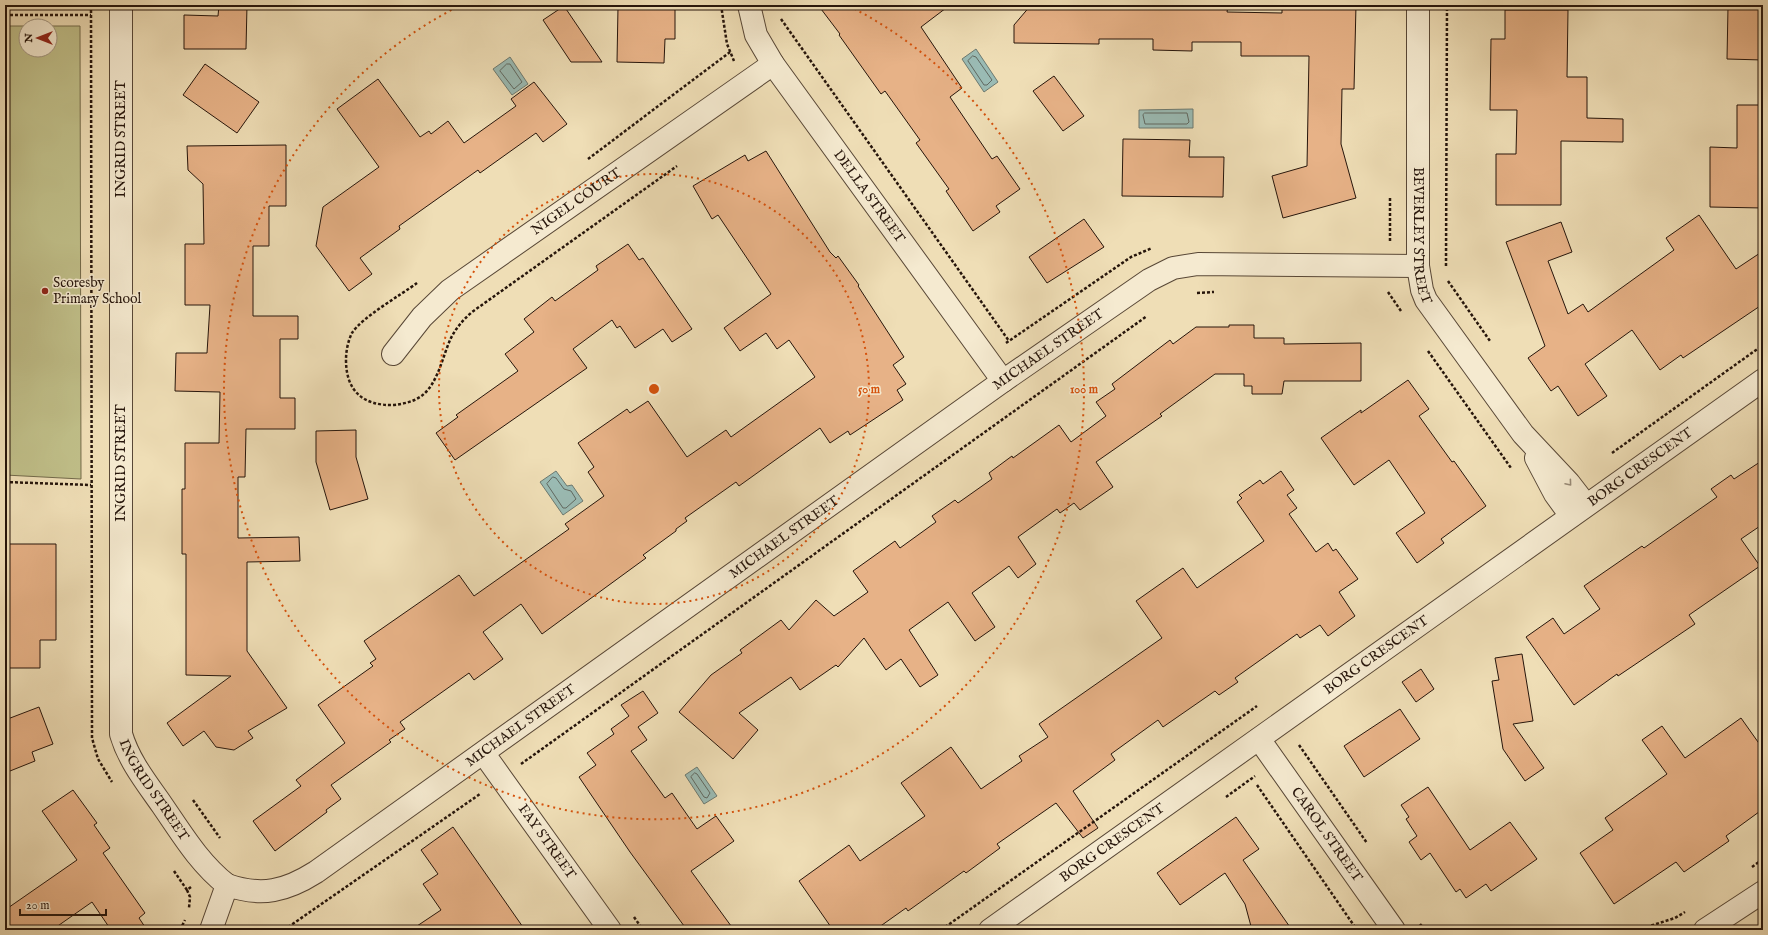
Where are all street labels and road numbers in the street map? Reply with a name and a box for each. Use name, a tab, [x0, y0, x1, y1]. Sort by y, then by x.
street label: INGRID STREET	[112, 79, 130, 198]
street label: DELLA STREET	[829, 146, 909, 247]
street label: NIGEL COURT	[528, 164, 625, 239]
street label: BEVERLEY STREET	[1409, 167, 1436, 308]
street label: MICHAEL STREET	[989, 305, 1108, 394]
street label: INGRID STREET	[112, 403, 130, 522]
street label: BORG CRESCENT	[1584, 423, 1697, 511]
street label: MICHAEL STREET	[726, 492, 843, 583]
street label: BORG CRESCENT	[1320, 611, 1433, 699]
street label: MICHAEL STREET	[462, 680, 580, 771]
street label: INGRID STREET	[114, 737, 193, 845]
street label: CAROL STREET	[1287, 784, 1367, 886]
street label: BORG CRESCENT	[1056, 799, 1169, 887]
street label: FAY STREET	[514, 801, 580, 883]

